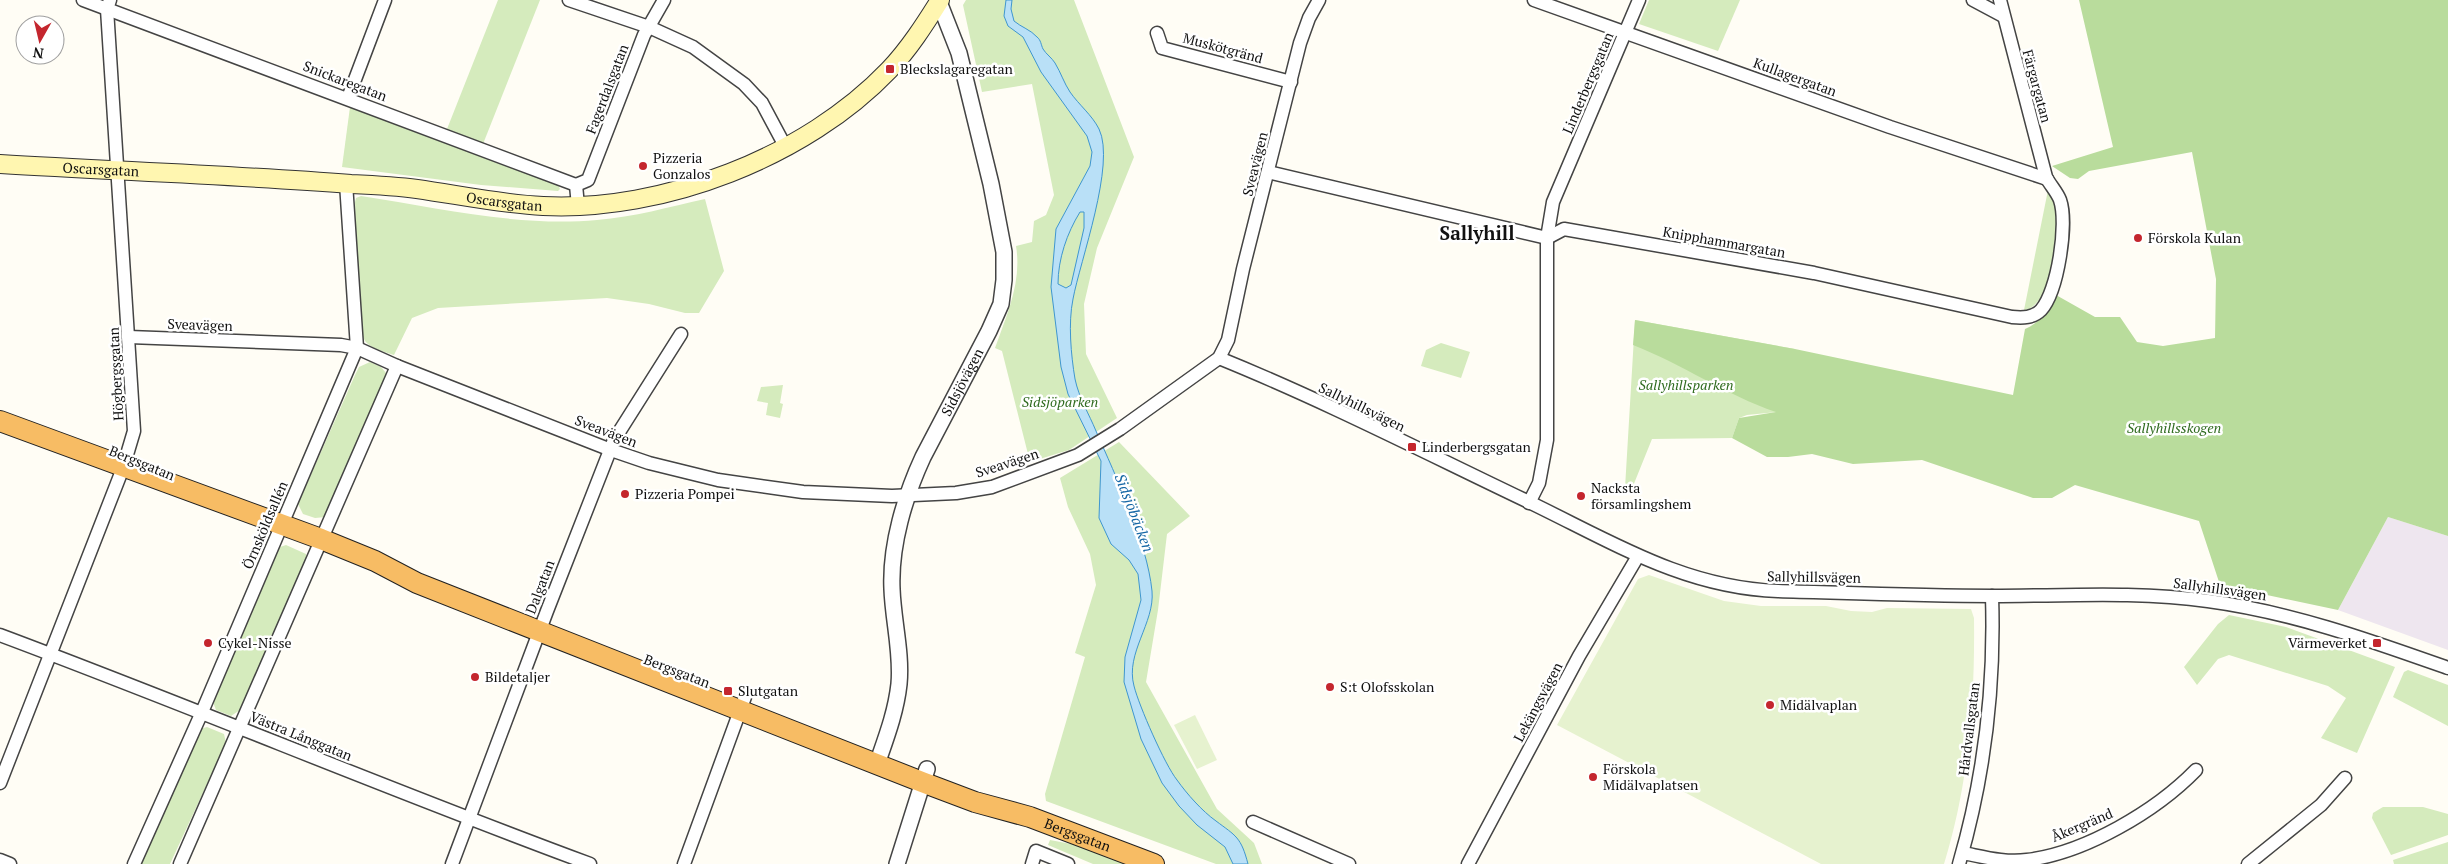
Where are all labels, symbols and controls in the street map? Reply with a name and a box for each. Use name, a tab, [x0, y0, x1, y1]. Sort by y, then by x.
north arrow	[15, 15, 65, 65]
street label: Muskötgränd	[1181, 28, 1265, 67]
street label: Linderbergsgatan	[1558, 28, 1618, 137]
street label: Fagerdalsgatan	[581, 41, 633, 136]
text: N	[31, 43, 45, 64]
street label: Färgargatan	[2019, 47, 2057, 125]
street label: Kullagergatan	[1751, 53, 1840, 101]
street label: Snickaregatan	[301, 56, 390, 105]
place label: Bleckslagaregatan	[900, 59, 1014, 78]
marker: Bleckslagaregatan	[884, 63, 896, 75]
street label: Sveavägen	[1237, 129, 1272, 198]
place label: Pizzeria Gonzalos	[653, 148, 711, 183]
street label: Oscarsgatan	[62, 158, 140, 180]
marker: Pizzeria Gonzalos	[637, 160, 649, 172]
street label: Oscarsgatan	[465, 187, 544, 215]
district label: Sallyhill	[1440, 220, 1514, 245]
street label: Knipphammargatan	[1661, 221, 1788, 262]
place label: Förskola Kulan	[2148, 228, 2242, 247]
marker: Förskola Kulan	[2132, 232, 2144, 244]
street label: Sveavägen	[167, 314, 234, 335]
street label: Högbergsgatan	[104, 326, 127, 421]
street label: Sidsjövägen	[936, 344, 988, 419]
park label: Sallyhillsparken	[1638, 375, 1734, 394]
street label: Sallyhillsvägen	[1316, 377, 1409, 436]
park label: Sidsjöparken	[1022, 392, 1098, 411]
street label: Sveavägen	[572, 410, 641, 451]
park label: Sallyhillsskogen	[2127, 418, 2221, 437]
place label: Linderbergsgatan	[1422, 437, 1532, 456]
street label: Bergsgatan	[106, 441, 179, 485]
marker: Linderbergsgatan	[1406, 441, 1418, 453]
street label: Sveavägen	[973, 443, 1042, 482]
water label: Sidsjöbäcken	[1111, 471, 1159, 555]
street label: Örnsköldsallén	[237, 477, 292, 572]
place label: Nacksta församlingshem	[1591, 478, 1691, 513]
place label: Pizzeria Pompei	[635, 484, 735, 503]
marker: Pizzeria Pompei	[619, 488, 631, 500]
marker: Nacksta församlingshem	[1575, 490, 1587, 502]
street label: Dalgatan	[521, 557, 559, 616]
street label: Sallyhillsvägen	[1767, 566, 1862, 587]
street label: Sallyhillsvägen	[2172, 573, 2269, 605]
place label: Cykel-Nisse	[218, 633, 292, 652]
place label: Värmeverket	[2288, 633, 2368, 652]
marker: Cykel-Nisse	[202, 637, 214, 649]
marker: Värmeverket	[2371, 637, 2383, 649]
street label: Bergsgatan	[641, 649, 714, 692]
street label: Lekängsvägen	[1509, 658, 1567, 745]
place label: Bildetaljer	[485, 667, 550, 686]
marker: Bildetaljer	[469, 671, 481, 683]
place label: S:t Olofsskolan	[1340, 677, 1435, 696]
street label: Hårdvallsgatan	[1953, 680, 1984, 777]
place label: Slutgatan	[738, 681, 799, 700]
marker: S:t Olofsskolan	[1324, 681, 1336, 693]
marker: Slutgatan	[722, 685, 734, 697]
place label: Midälvaplan	[1780, 695, 1858, 714]
marker: Midälvaplan	[1764, 699, 1776, 711]
street label: Västra Långgatan	[247, 706, 356, 765]
place label: Förskola Midälvaplatsen	[1603, 759, 1699, 794]
marker: Förskola Midälvaplatsen	[1587, 771, 1599, 783]
street label: Åkergränd	[2048, 803, 2116, 846]
street label: Bergsgatan	[1042, 813, 1114, 856]

